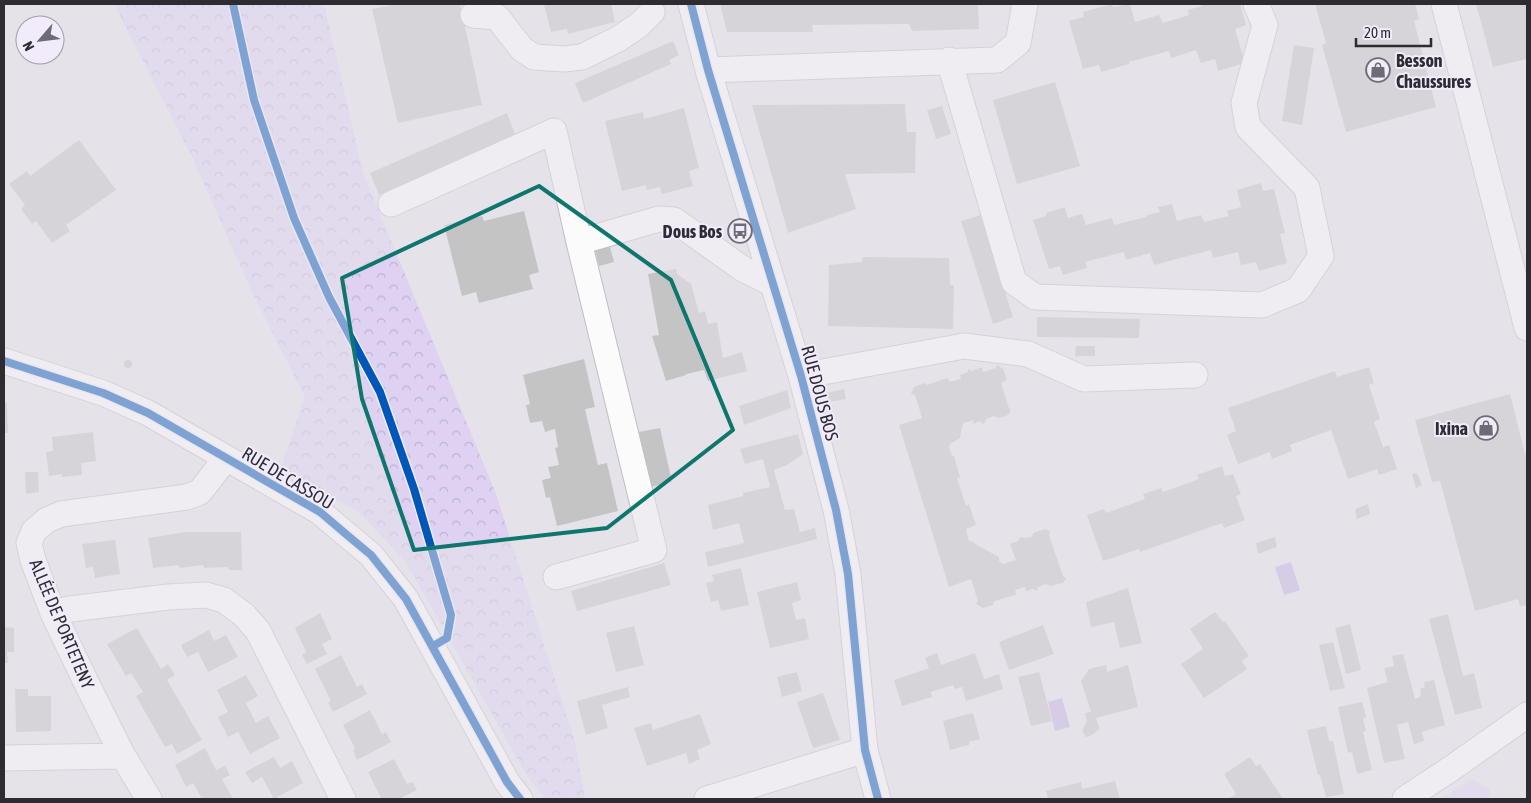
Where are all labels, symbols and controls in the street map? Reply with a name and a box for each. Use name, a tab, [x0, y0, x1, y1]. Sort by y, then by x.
north arrow	[15, 15, 65, 65]
scale bar	[1356, 15, 1431, 47]
text: 20 m	[1364, 24, 1391, 41]
text: N	[20, 39, 38, 54]
place label: Besson Chaussures	[1396, 50, 1472, 92]
shop icon: Besson Chaussures	[1365, 57, 1391, 83]
bus stop icon: Dous Bos	[727, 218, 753, 244]
place label: Dous Bos	[663, 221, 723, 242]
street label: RUE DOUS BOS	[797, 343, 843, 443]
shop icon: Ixina	[1473, 415, 1499, 441]
place label: Ixina	[1435, 418, 1468, 439]
street label: RUE DE CASSOU	[238, 442, 338, 514]
street label: ALLÉE DE PORTETENY	[25, 556, 99, 692]

